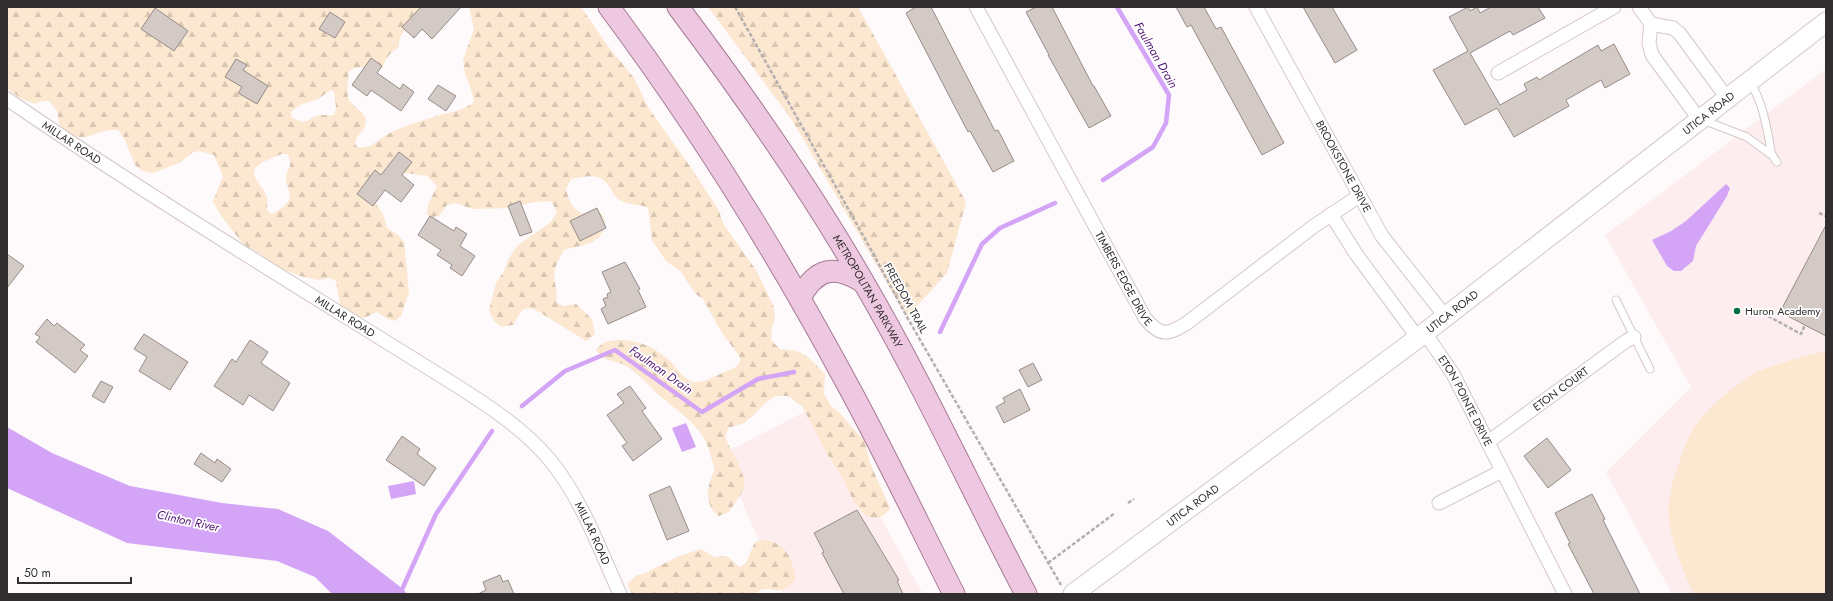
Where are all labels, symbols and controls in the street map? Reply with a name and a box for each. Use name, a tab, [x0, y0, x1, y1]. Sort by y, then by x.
water label: Faulman Drain	[1130, 18, 1182, 92]
street label: UTICA ROAD	[1679, 87, 1738, 138]
street label: MILLAR ROAD	[39, 117, 105, 168]
street label: BROOKSTONE DRIVE	[1312, 118, 1376, 215]
street label: TIMBERS EDGE DRIVE	[1091, 228, 1156, 329]
street label: METROPOLITAN PARKWAY	[829, 231, 907, 351]
street label: FREEDOM TRAIL	[880, 260, 932, 336]
street label: UTICA ROAD	[1423, 286, 1482, 337]
street label: MILLAR ROAD	[312, 292, 379, 341]
place label: Huron Academy	[1745, 303, 1821, 319]
marker: Huron Academy	[1732, 306, 1742, 316]
water label: Faulman Drain	[626, 341, 696, 399]
street label: ETON POINTE DRIVE	[1434, 352, 1496, 449]
street label: ETON COURT	[1529, 363, 1592, 415]
street label: UTICA ROAD	[1163, 480, 1223, 530]
street label: MILLAR ROAD	[571, 499, 614, 568]
water label: Clinton River	[155, 506, 222, 537]
scale bar	[18, 559, 131, 585]
text: 50 m	[24, 564, 51, 582]

